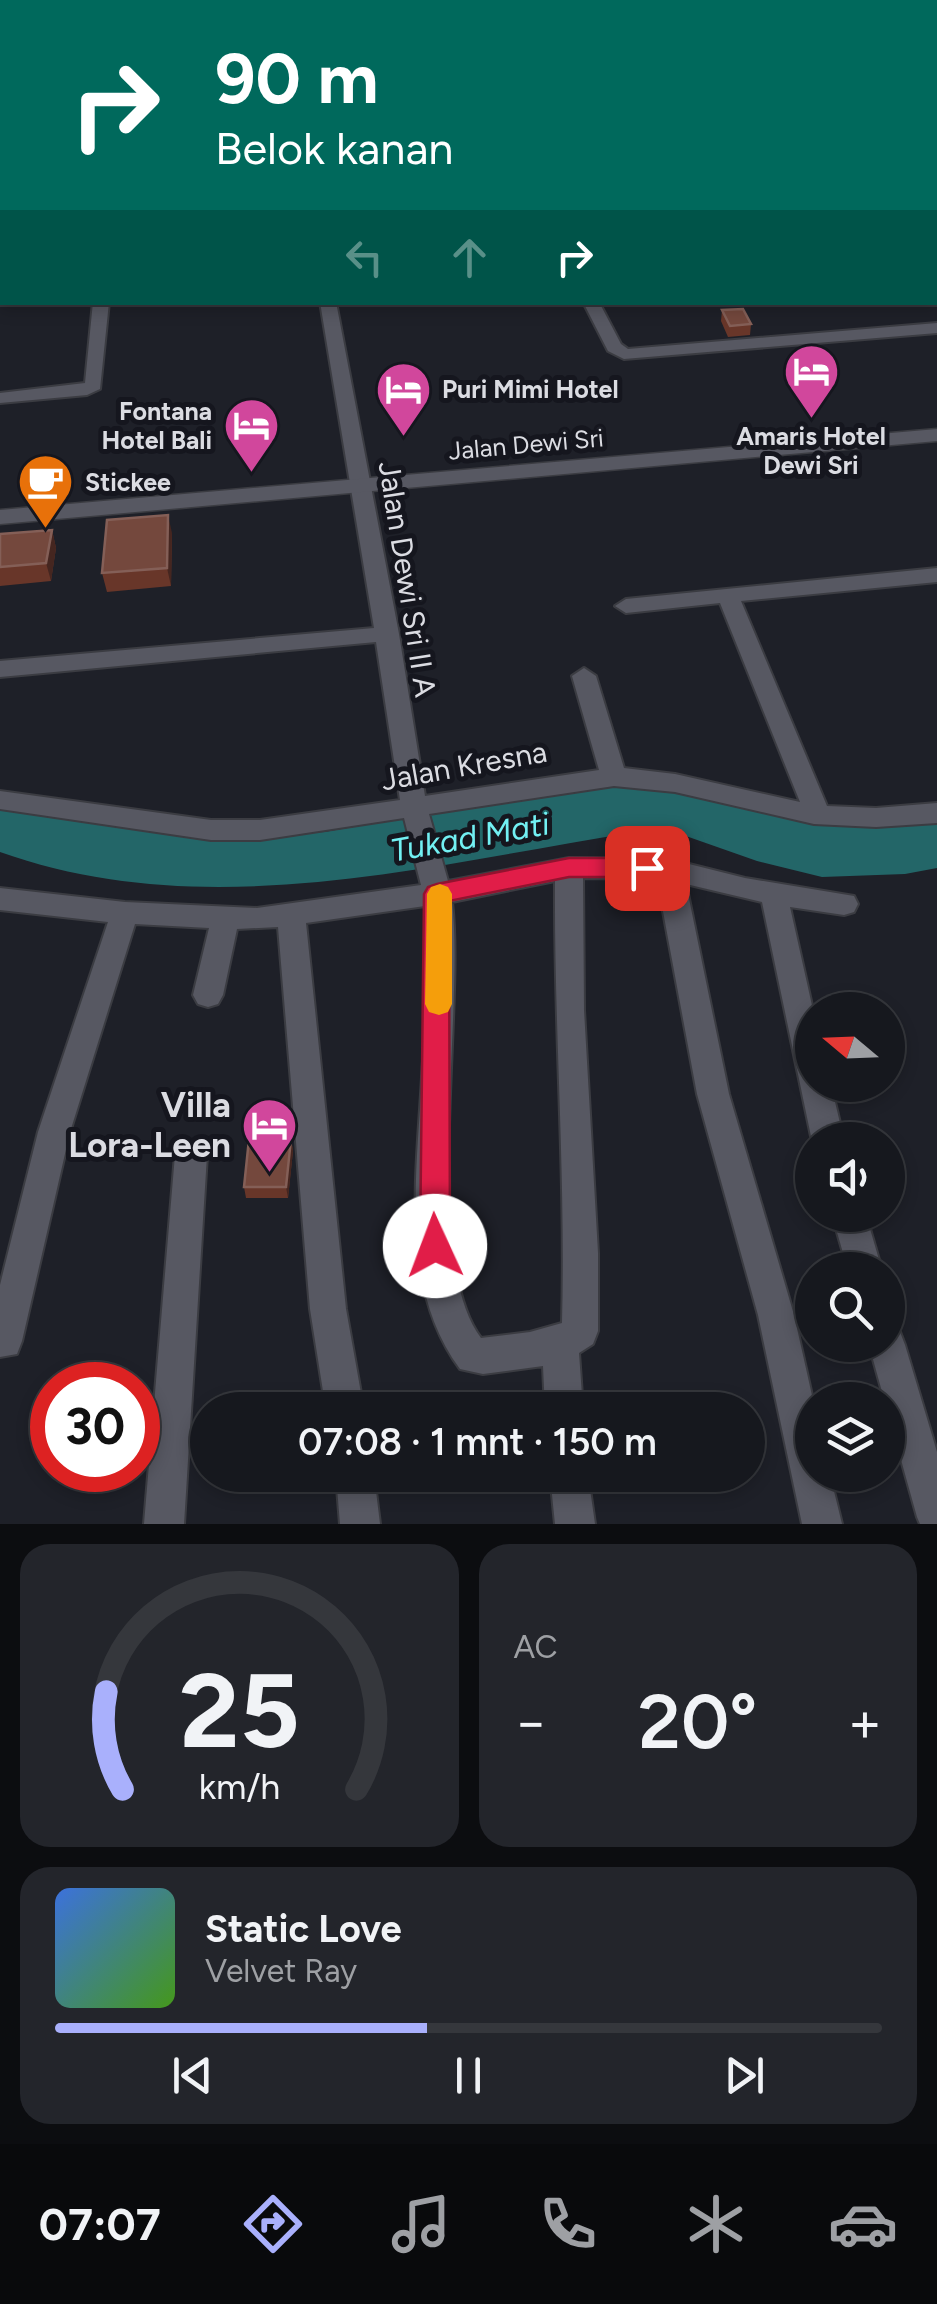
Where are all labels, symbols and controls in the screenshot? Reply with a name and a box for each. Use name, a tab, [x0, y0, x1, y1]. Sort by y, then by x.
text: 90 m	[215, 36, 379, 121]
icon: right	[50, 40, 180, 170]
text: Belok kanan	[215, 121, 453, 175]
icon: left	[337, 230, 392, 285]
icon: ahead	[442, 230, 497, 285]
icon: right	[547, 230, 602, 285]
hotel icon: Amaris Hotel Dewi Sri	[781, 341, 841, 420]
hotel icon: Puri Mimi Hotel	[373, 359, 433, 438]
place label: Puri Mimi Hotel	[442, 374, 619, 404]
hotel icon: Fontana Hotel Bali	[221, 395, 281, 474]
place label: Fontana Hotel Bali	[102, 396, 212, 455]
place label: Amaris Hotel Dewi Sri	[736, 421, 886, 480]
street label: Jalan Dewi Sri	[447, 422, 605, 466]
cafe icon: Stickee	[16, 452, 76, 531]
street label: Jalan Dewi Sri II A	[371, 458, 445, 700]
place label: Stickee	[85, 467, 171, 497]
street label: Jalan Kresna	[378, 733, 550, 798]
water label: Tukad Mati	[388, 804, 553, 870]
pin	[605, 826, 690, 911]
icon: arrive	[620, 841, 675, 896]
north arrow	[795, 992, 905, 1102]
map controls	[795, 992, 905, 1492]
place label: Villa Lora-Leen	[68, 1084, 231, 1166]
hotel icon: Villa Lora-Leen	[240, 1095, 300, 1174]
button: sound	[795, 1122, 905, 1232]
position arrow	[383, 1194, 487, 1298]
button: search	[795, 1252, 905, 1362]
speed limit sign: 30	[30, 1362, 160, 1492]
button: layers	[795, 1382, 905, 1492]
text: 07:08 · 1 mnt · 150 m	[298, 1419, 657, 1465]
text: AC	[514, 1628, 558, 1666]
text: 25	[179, 1648, 300, 1773]
text: 20°	[638, 1677, 757, 1767]
text: −	[514, 1689, 548, 1755]
text: +	[848, 1689, 882, 1755]
text: km/h	[198, 1765, 280, 1808]
text: Static Love	[205, 1906, 402, 1952]
text: Velvet Ray	[205, 1952, 357, 1990]
icon: previous	[165, 2048, 220, 2103]
icon: pause	[441, 2048, 496, 2103]
icon: next	[717, 2048, 772, 2103]
icon: directions	[238, 2189, 308, 2259]
icon: music	[386, 2189, 456, 2259]
icon: phone	[533, 2189, 603, 2259]
icon: climate	[681, 2189, 751, 2259]
icon: car	[828, 2189, 898, 2259]
text: 07:07	[39, 2197, 161, 2251]

